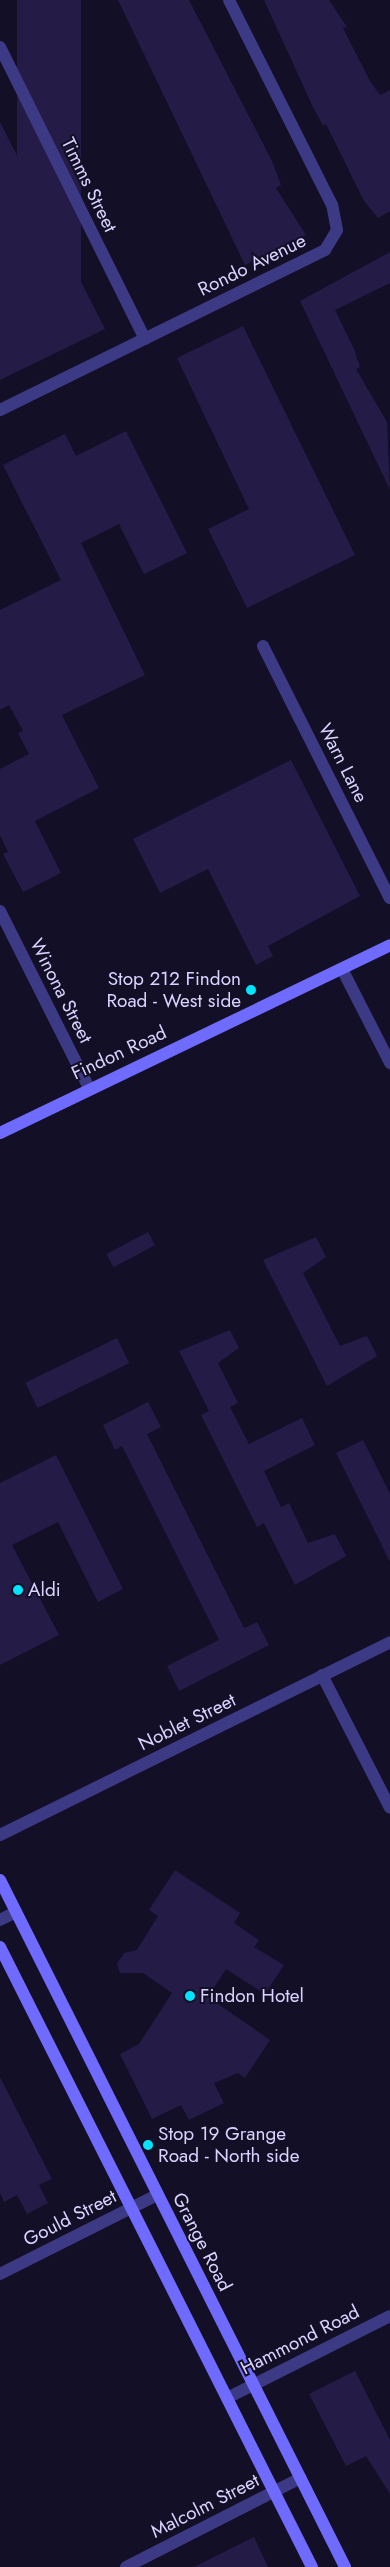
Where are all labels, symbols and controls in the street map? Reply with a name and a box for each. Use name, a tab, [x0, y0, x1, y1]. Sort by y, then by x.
street label: Timms Street	[56, 134, 122, 236]
street label: Rondo Avenue	[194, 229, 310, 301]
street label: Warn Lane	[313, 720, 373, 806]
street label: Winona Street	[25, 935, 97, 1047]
place label: Stop 212 Findon Road - West side	[106, 968, 241, 1012]
marker: Stop 212 Findon Road - West side	[245, 984, 257, 996]
street label: Findon Road	[68, 1021, 170, 1085]
place label: Aldi	[28, 1579, 61, 1601]
marker: Aldi	[12, 1584, 24, 1596]
street label: Noblet Street	[135, 1689, 239, 1755]
place label: Findon Hotel	[200, 1985, 304, 2007]
marker: Findon Hotel	[184, 1990, 196, 2002]
place label: Stop 19 Grange Road - North side	[158, 2123, 299, 2167]
marker: Stop 19 Grange Road - North side	[142, 2139, 154, 2151]
street label: Gould Street	[20, 2185, 120, 2251]
street label: Grange Road	[167, 2189, 237, 2295]
street label: Hammond Road	[237, 2300, 363, 2380]
street label: Malcolm Street	[147, 2469, 263, 2543]

